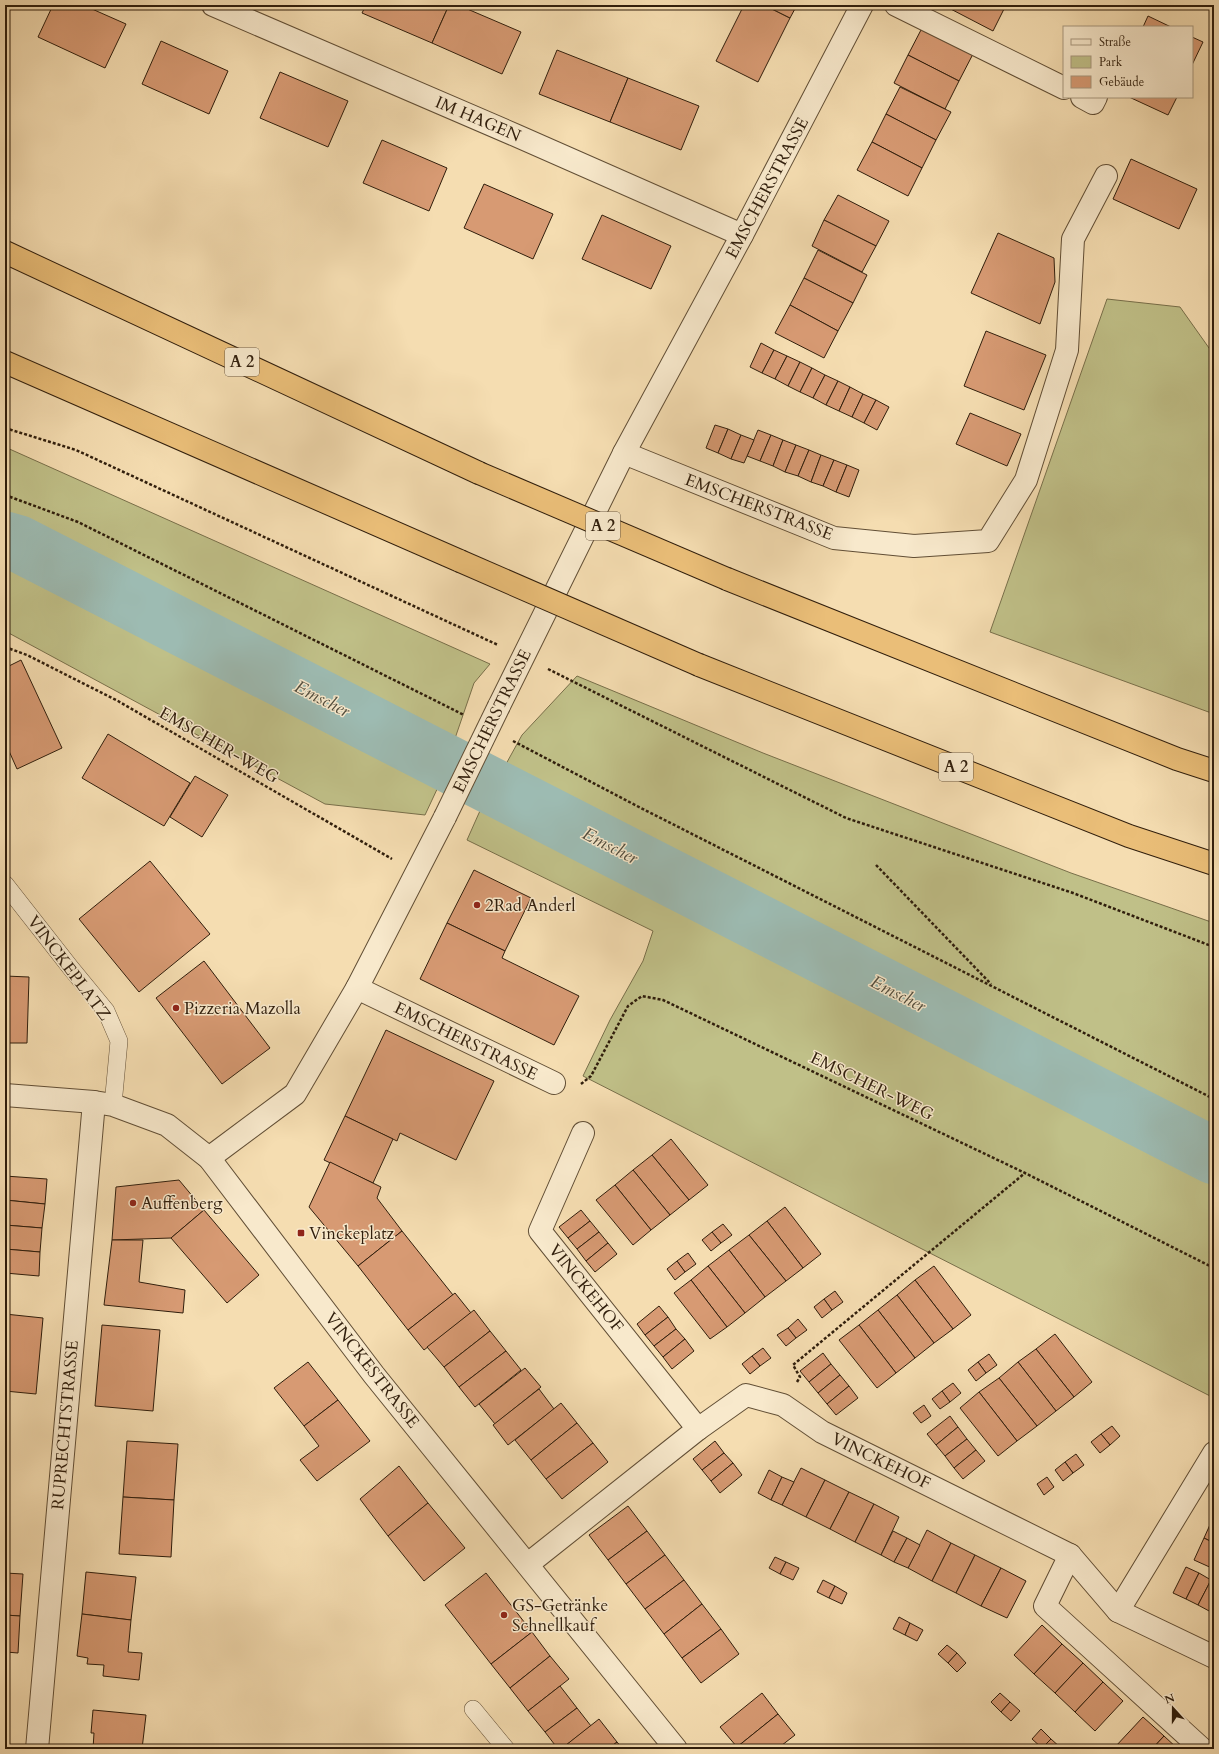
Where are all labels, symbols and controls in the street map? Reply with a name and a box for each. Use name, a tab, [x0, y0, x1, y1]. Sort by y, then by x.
legend	[1063, 26, 1193, 98]
text: Straße	[1099, 34, 1131, 50]
text: Park	[1099, 54, 1123, 70]
text: Gebäude	[1099, 74, 1144, 90]
street label: IM HAGEN	[432, 91, 525, 148]
street label: EMSCHERSTRASSE	[720, 113, 814, 263]
road number: A 2	[225, 348, 259, 376]
street label: EMSCHERSTRASSE	[682, 468, 836, 546]
road number: A 2	[586, 512, 620, 540]
street label: EMSCHERSTRASSE	[447, 645, 537, 797]
water label: Emscher	[290, 674, 355, 724]
street label: EMSCHER-WEG	[155, 701, 284, 789]
road number: A 2	[939, 753, 973, 781]
water label: Emscher	[578, 821, 643, 871]
place label: 2Rad Anderl	[485, 894, 576, 917]
marker: 2Rad Anderl	[472, 900, 482, 910]
street label: VINCKEPLATZ	[22, 911, 116, 1025]
water label: Emscher	[866, 969, 931, 1019]
street label: EMSCHERSTRASSE	[390, 996, 542, 1086]
place label: Pizzeria Mazolla	[184, 997, 301, 1020]
marker: Pizzeria Mazolla	[171, 1003, 181, 1013]
street label: EMSCHER-WEG	[806, 1046, 938, 1126]
place label: Auffenberg	[141, 1192, 223, 1215]
marker: Auffenberg	[128, 1198, 138, 1208]
place label: Vinckeplatz	[309, 1222, 395, 1245]
marker: Vinckeplatz	[296, 1228, 306, 1238]
street label: VINCKEHOF	[543, 1239, 629, 1337]
street label: VINCKESTRASSE	[319, 1307, 425, 1433]
street label: RUPRECHTSTRASSE	[46, 1339, 84, 1511]
street label: VINCKEHOF	[828, 1427, 934, 1495]
place label: GS-Getränke Schnellkauf	[512, 1594, 608, 1637]
marker: GS-Getränke Schnellkauf	[499, 1610, 509, 1620]
north arrow	[1153, 1688, 1193, 1728]
text: N	[1162, 1690, 1177, 1708]

